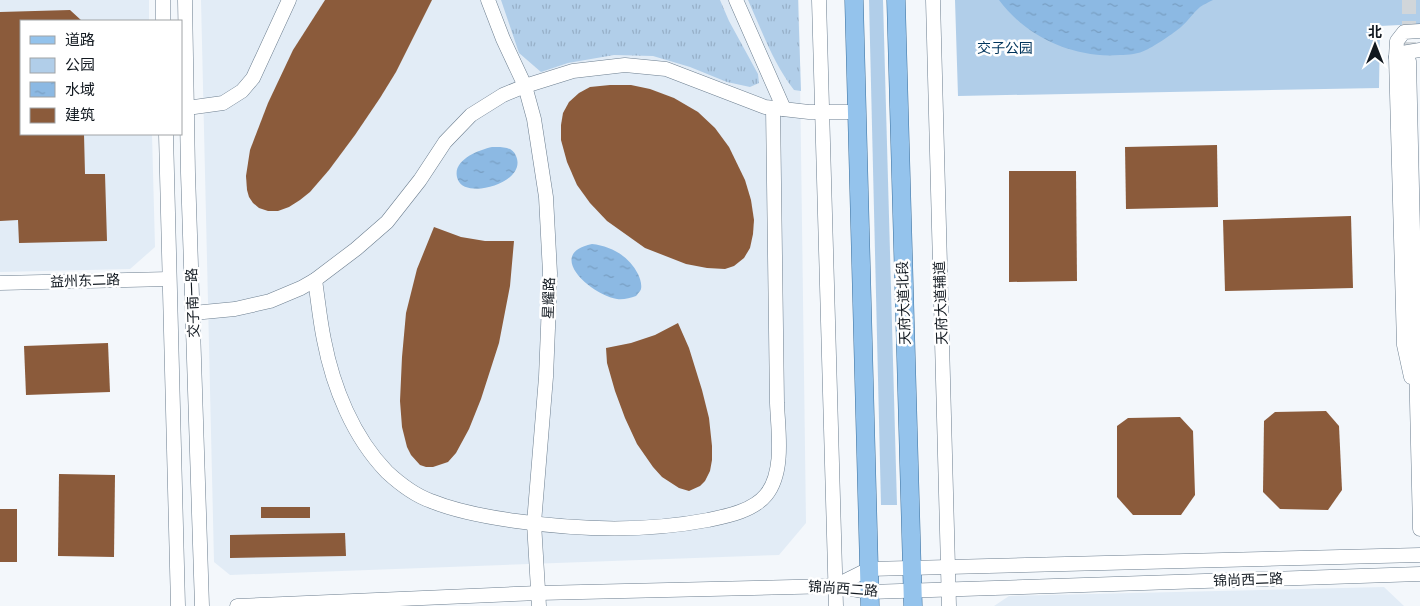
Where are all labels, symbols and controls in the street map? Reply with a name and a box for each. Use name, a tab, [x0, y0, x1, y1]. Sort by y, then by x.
legend	[20, 20, 182, 135]
north arrow	[1350, 20, 1400, 70]
text: 北	[1368, 24, 1382, 41]
text: 道路	[65, 31, 95, 49]
park label: 交子公园	[977, 40, 1033, 57]
text: 公园	[65, 56, 95, 74]
text: 水域	[65, 81, 95, 99]
text: 建筑	[65, 106, 95, 124]
street label: 天府大道北段	[894, 261, 914, 345]
street label: 天府大道辅道	[931, 261, 951, 345]
street label: 交子南一路	[183, 268, 203, 338]
street label: 益州东二路	[50, 271, 120, 291]
street label: 星耀路	[540, 277, 558, 319]
street label: 锦尚西二路	[1213, 570, 1283, 590]
street label: 锦尚西二路	[807, 578, 879, 600]

